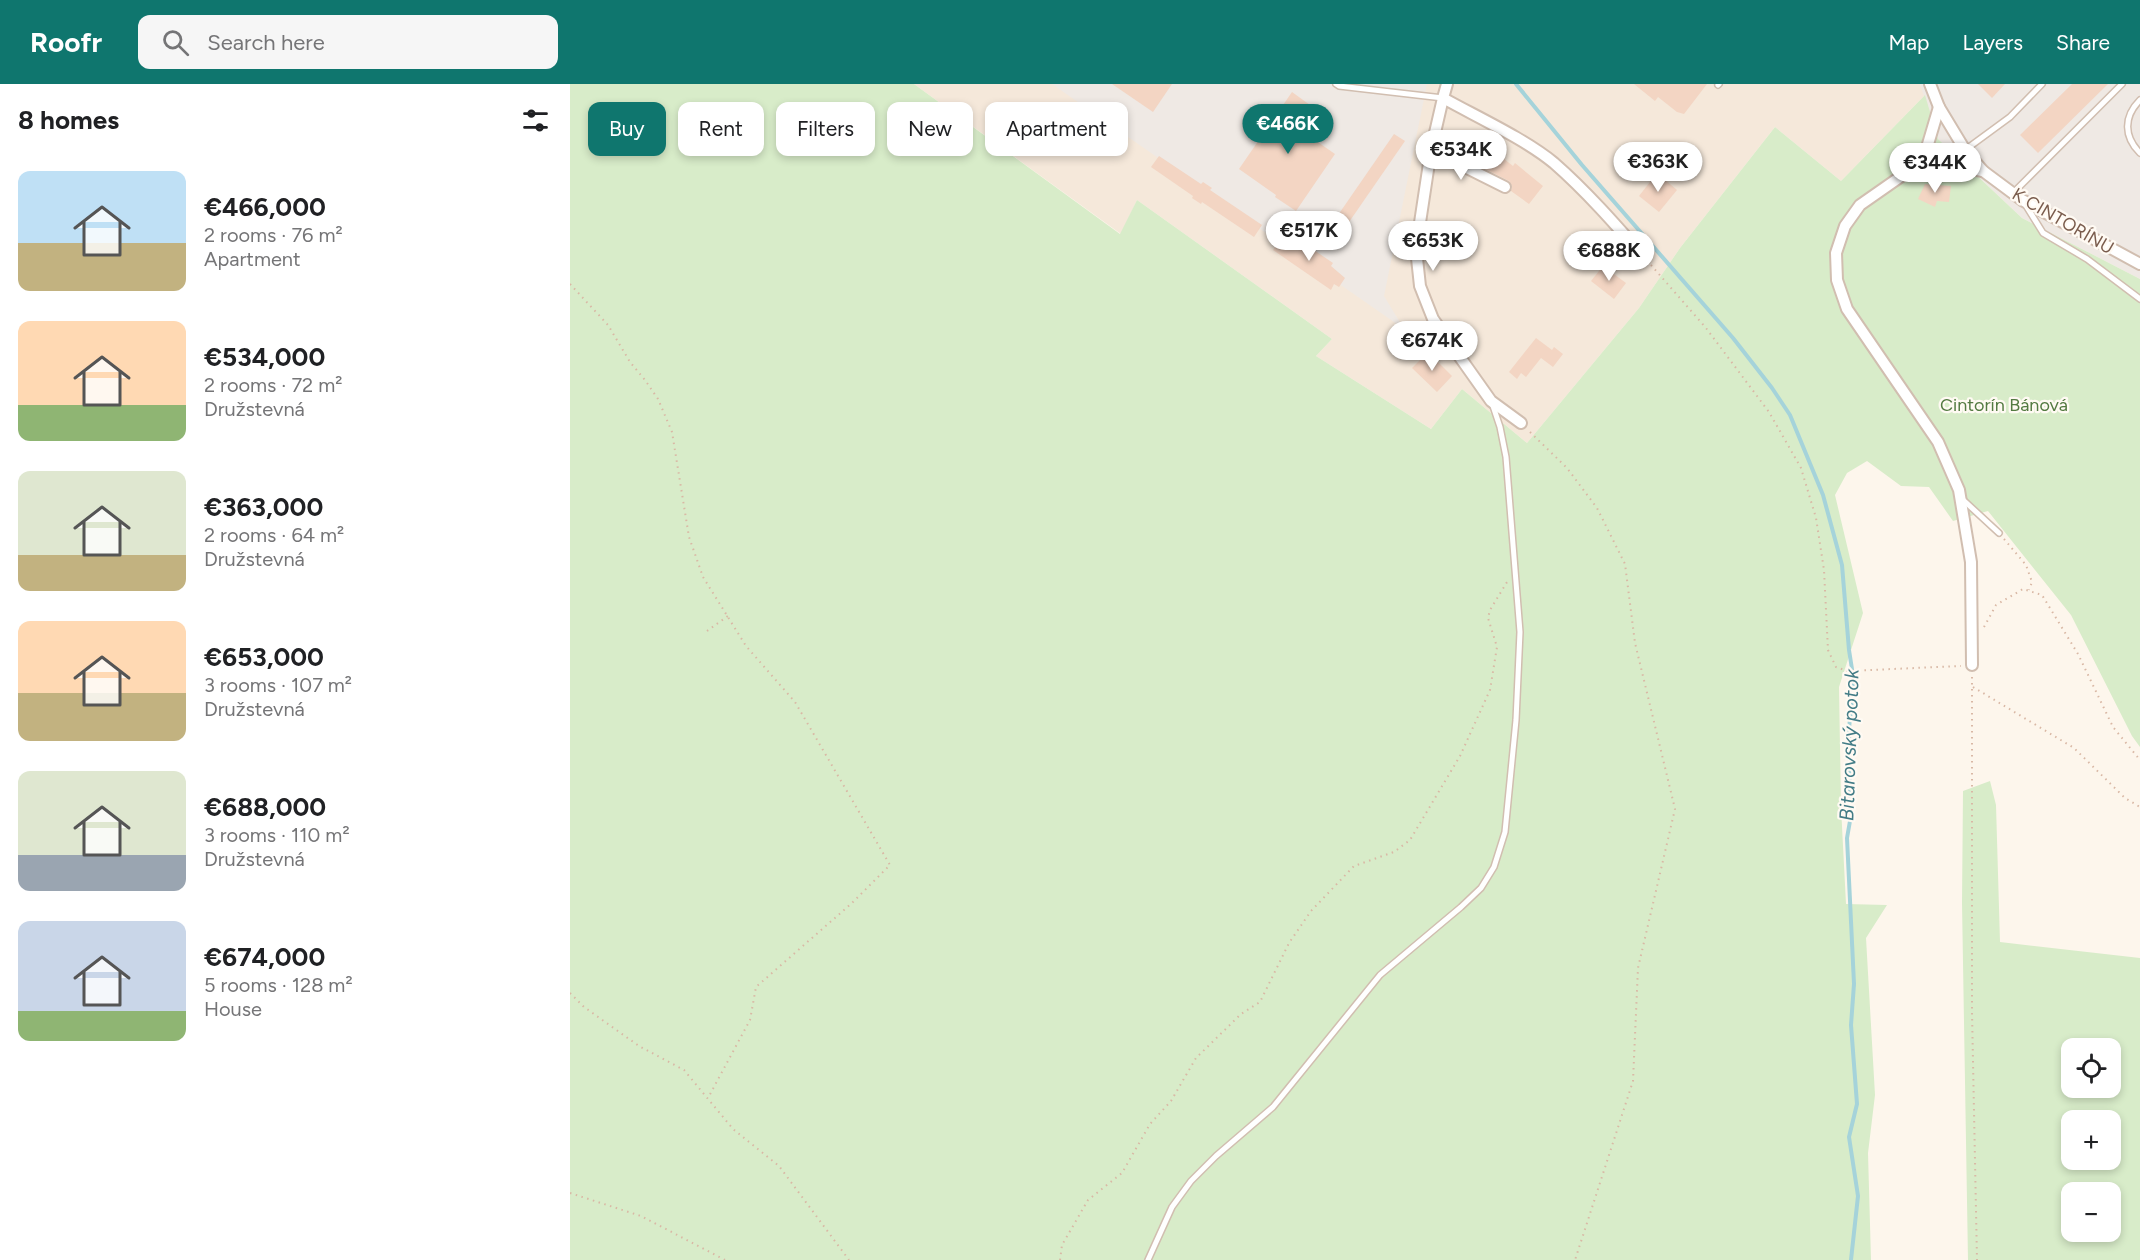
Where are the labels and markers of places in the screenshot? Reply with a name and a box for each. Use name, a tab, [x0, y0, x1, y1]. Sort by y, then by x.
pin: €466K	[1246, 104, 1330, 155]
pin: €534K	[1419, 130, 1503, 181]
pin: €363K	[1616, 142, 1700, 193]
pin: €344K	[1893, 143, 1977, 194]
pin: €517K	[1267, 211, 1351, 262]
pin: €653K	[1391, 221, 1475, 272]
pin: €688K	[1567, 231, 1651, 282]
pin: €674K	[1390, 321, 1474, 372]

